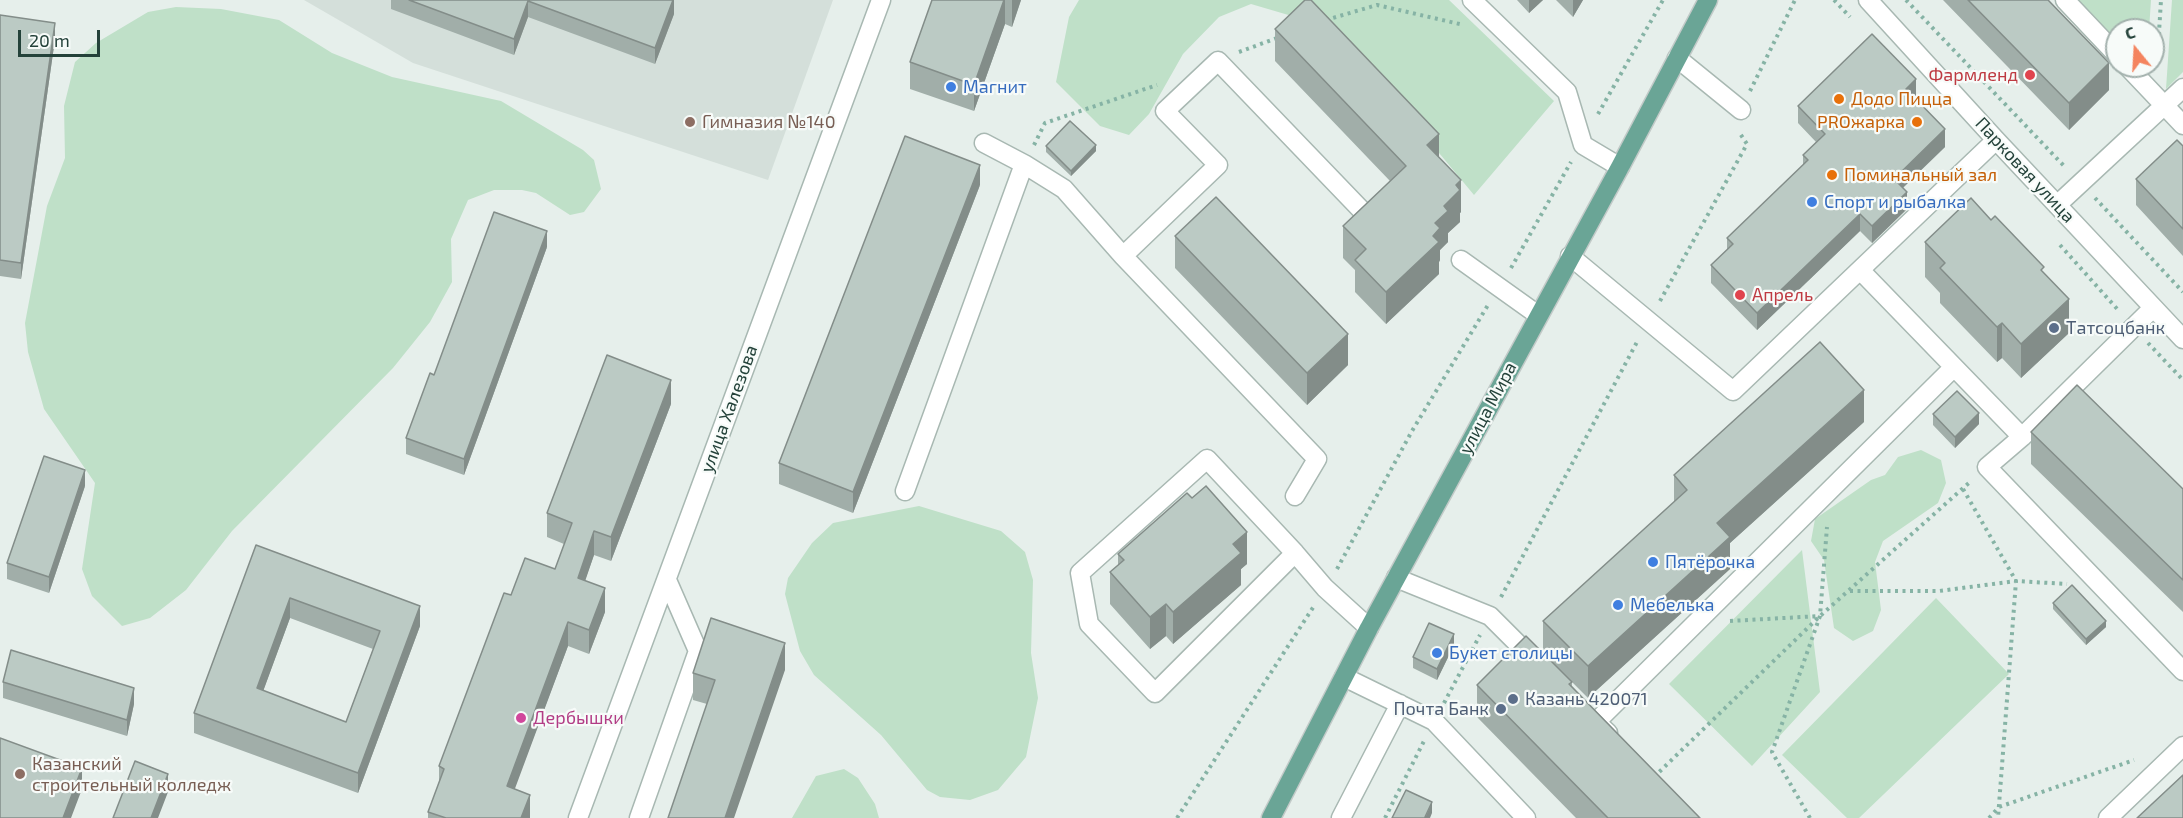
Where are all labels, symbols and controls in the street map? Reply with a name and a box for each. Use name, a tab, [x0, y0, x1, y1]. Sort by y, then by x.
scale bar	[21, 18, 104, 56]
north arrow	[2105, 18, 2165, 78]
text: С	[2122, 22, 2137, 43]
text: 20 m	[29, 29, 70, 51]
place label: Фармленд	[1928, 64, 2018, 86]
marker: Фармленд	[2023, 68, 2037, 82]
place label: Магнит	[963, 76, 1027, 98]
marker: Магнит	[944, 80, 958, 94]
place label: Додо Пицца	[1851, 88, 1952, 110]
marker: Додо Пицца	[1832, 92, 1846, 106]
place label: Гимназия №140	[702, 111, 836, 133]
place label: PROжарка	[1817, 111, 1905, 133]
street label: Парковая улица	[1971, 113, 2079, 227]
marker: Гимназия №140	[683, 115, 697, 129]
marker: PROжарка	[1910, 115, 1924, 129]
place label: Поминальный зал	[1844, 164, 1997, 186]
marker: Поминальный зал	[1825, 168, 1839, 182]
place label: Спорт и рыбалка	[1824, 191, 1966, 213]
marker: Спорт и рыбалка	[1805, 195, 1819, 209]
place label: Апрель	[1752, 284, 1813, 306]
marker: Апрель	[1733, 288, 1747, 302]
place label: Татсоцбанк	[2066, 317, 2165, 339]
marker: Татсоцбанк	[2047, 321, 2061, 335]
street label: улица Халезова	[696, 342, 762, 476]
street label: улица Мира	[1455, 358, 1521, 458]
place label: Пятёрочка	[1665, 551, 1755, 573]
marker: Пятёрочка	[1646, 555, 1660, 569]
place label: Мебелька	[1630, 594, 1715, 616]
marker: Мебелька	[1611, 598, 1625, 612]
place label: Букет столицы	[1449, 642, 1573, 664]
marker: Букет столицы	[1430, 646, 1444, 660]
place label: Казань 420071	[1525, 688, 1648, 710]
marker: Казань 420071	[1506, 692, 1520, 706]
place label: Почта Банк	[1393, 698, 1489, 720]
marker: Почта Банк	[1494, 702, 1508, 716]
place label: Дербышки	[533, 707, 624, 729]
marker: Дербышки	[514, 711, 528, 725]
place label: Казанский строительный колледж	[32, 753, 231, 795]
marker: Казанский строительный колледж	[13, 767, 27, 781]

